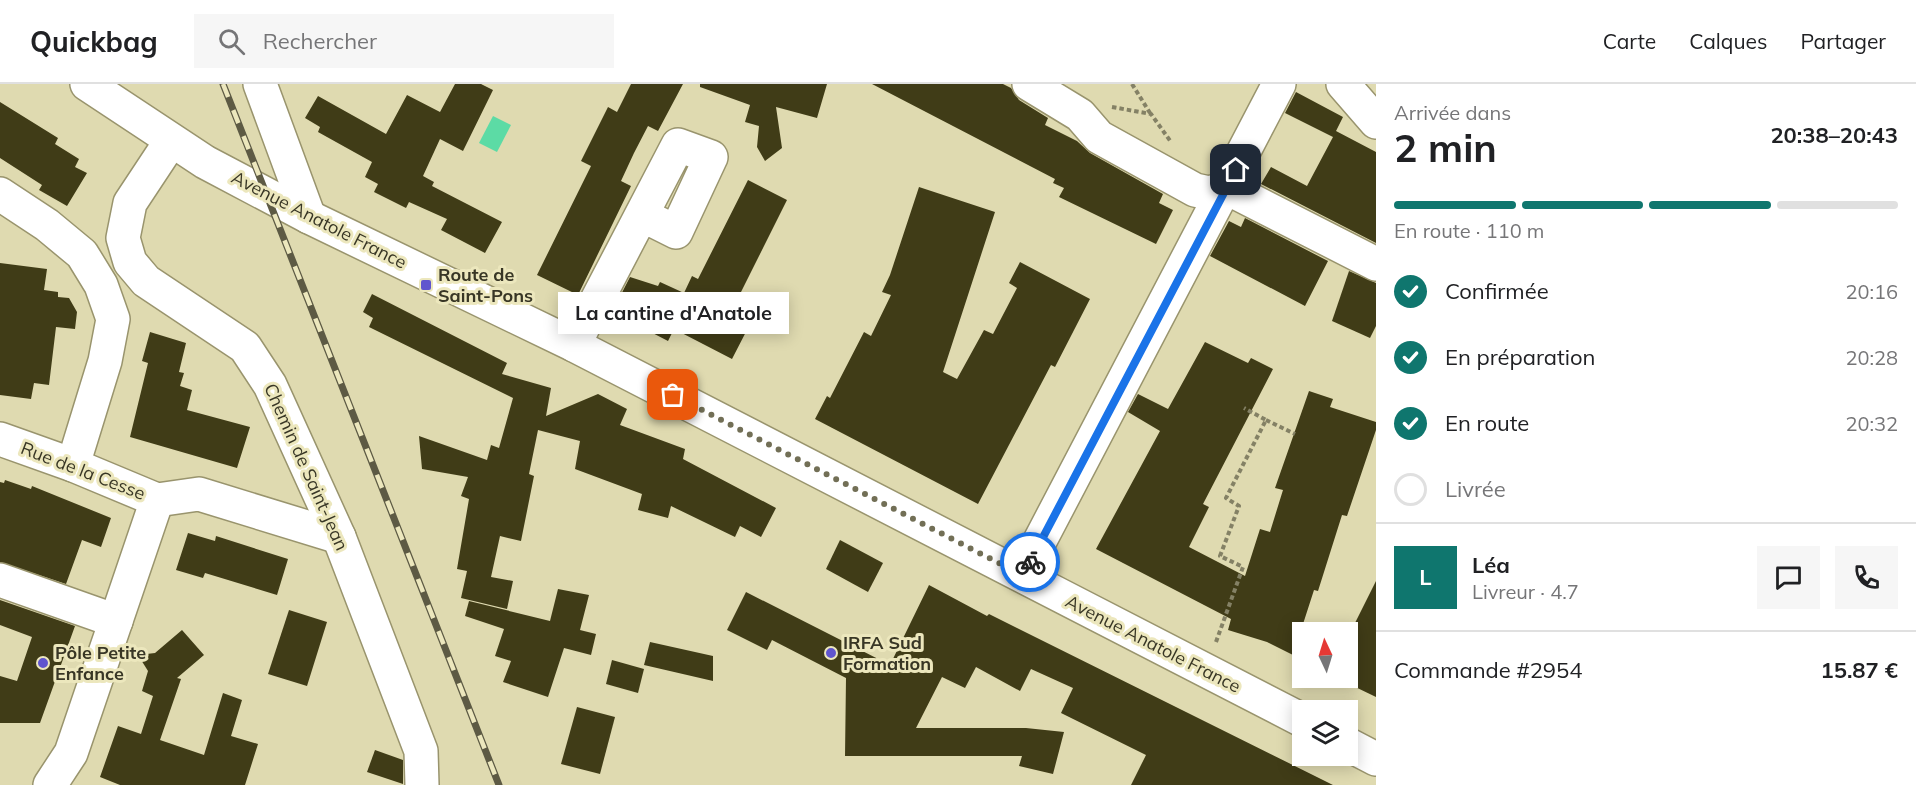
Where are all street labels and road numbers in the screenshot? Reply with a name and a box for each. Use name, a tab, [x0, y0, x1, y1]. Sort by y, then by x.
street label: Avenue Anatole France	[228, 165, 411, 274]
street label: Chemin de Saint-Jean	[259, 380, 354, 554]
street label: Rue de la Cesse	[18, 436, 149, 505]
street label: Avenue Anatole France	[1062, 589, 1245, 698]

